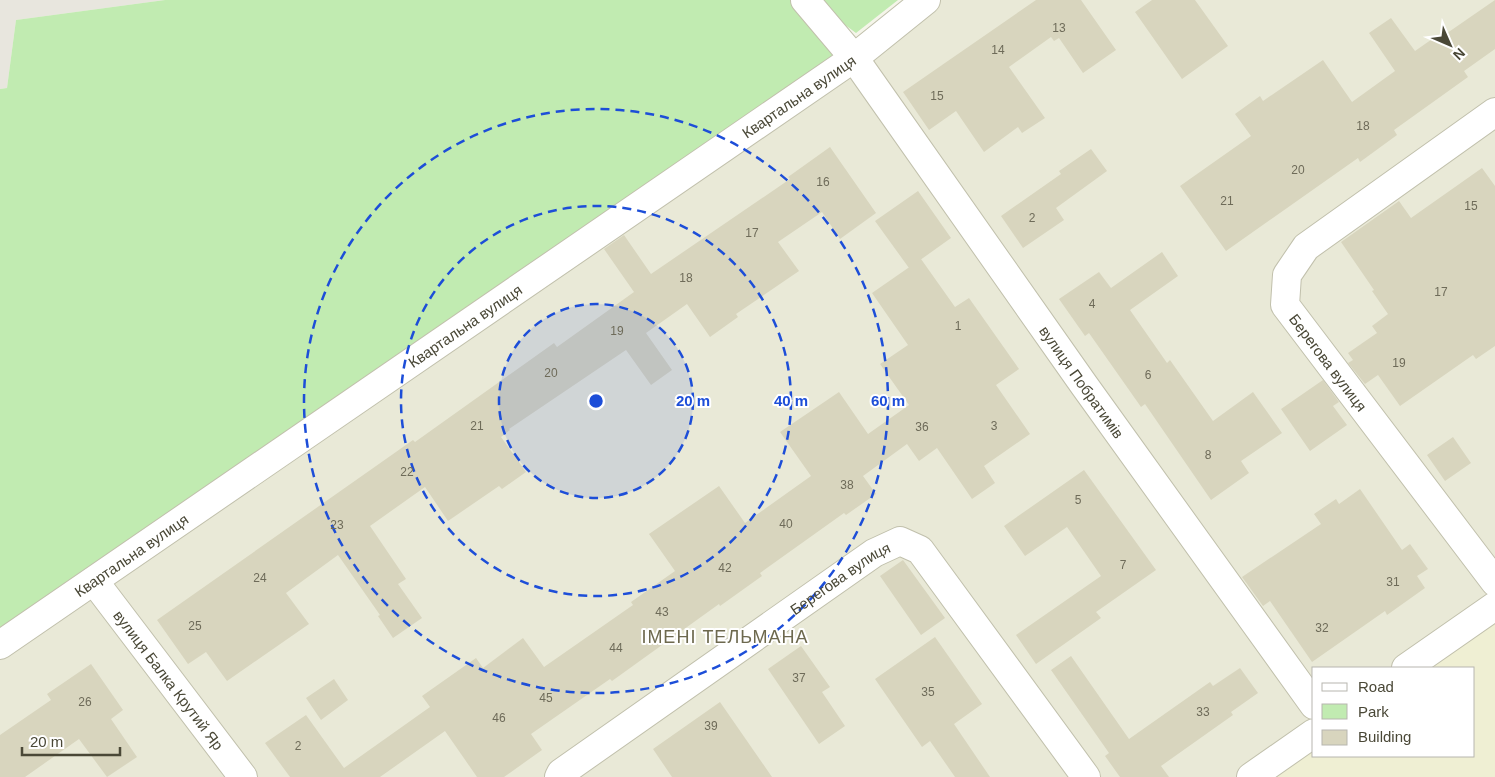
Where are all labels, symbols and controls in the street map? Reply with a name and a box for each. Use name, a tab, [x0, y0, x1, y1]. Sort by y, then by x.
north arrow	[1425, 20, 1475, 70]
house number: 13	[1052, 21, 1066, 35]
house number: 14	[991, 43, 1005, 57]
text: N	[1450, 45, 1468, 63]
street label: Квартальна вулиця	[738, 51, 859, 141]
house number: 15	[930, 89, 944, 103]
house number: 18	[1356, 119, 1370, 133]
house number: 20	[1291, 163, 1305, 177]
house number: 16	[816, 175, 830, 189]
house number: 21	[1220, 194, 1234, 208]
house number: 15	[1464, 199, 1478, 213]
house number: 2	[1029, 211, 1036, 225]
house number: 17	[745, 226, 759, 240]
house number: 18	[679, 271, 693, 285]
street label: Квартальна вулиця	[405, 281, 525, 370]
house number: 17	[1434, 285, 1448, 299]
house number: 4	[1089, 297, 1096, 311]
street label: Берегова вулиця	[1286, 310, 1371, 414]
house number: 1	[955, 319, 962, 333]
street label: вулиця Побратимів	[1036, 322, 1128, 441]
house number: 19	[610, 324, 624, 338]
house number: 19	[1392, 356, 1406, 370]
house number: 20	[544, 366, 558, 380]
house number: 6	[1145, 368, 1152, 382]
centre of rings	[587, 392, 605, 410]
text: 20 m	[676, 392, 710, 409]
text: 40 m	[774, 392, 808, 409]
text: 60 m	[871, 392, 905, 409]
house number: 21	[470, 419, 484, 433]
house number: 3	[991, 419, 998, 433]
house number: 36	[915, 420, 929, 434]
house number: 8	[1205, 448, 1212, 462]
house number: 22	[400, 465, 414, 479]
house number: 38	[840, 478, 854, 492]
house number: 5	[1075, 493, 1082, 507]
street label: Квартальна вулиця	[71, 510, 191, 600]
house number: 40	[779, 517, 793, 531]
house number: 23	[330, 518, 344, 532]
street label: Берегова вулиця	[787, 538, 893, 618]
house number: 7	[1120, 558, 1127, 572]
house number: 42	[718, 561, 732, 575]
house number: 24	[253, 571, 267, 585]
house number: 31	[1386, 575, 1400, 589]
house number: 43	[655, 605, 669, 619]
street label: вулиця Балка Крутий Яр	[111, 607, 227, 753]
house number: 25	[188, 619, 202, 633]
house number: 32	[1315, 621, 1329, 635]
district label: ІМЕНІ ТЕЛЬМАНА	[641, 627, 809, 647]
house number: 44	[609, 641, 623, 655]
legend	[1312, 667, 1475, 757]
house number: 37	[792, 671, 806, 685]
text: Road	[1358, 678, 1394, 695]
house number: 35	[921, 685, 935, 699]
house number: 45	[539, 691, 553, 705]
house number: 26	[78, 695, 92, 709]
text: Park	[1358, 703, 1389, 720]
house number: 33	[1196, 705, 1210, 719]
house number: 46	[492, 711, 506, 725]
house number: 39	[704, 719, 718, 733]
scale bar	[22, 724, 120, 756]
text: Building	[1358, 728, 1411, 745]
text: 20 m	[30, 733, 63, 750]
house number: 2	[295, 739, 302, 753]

